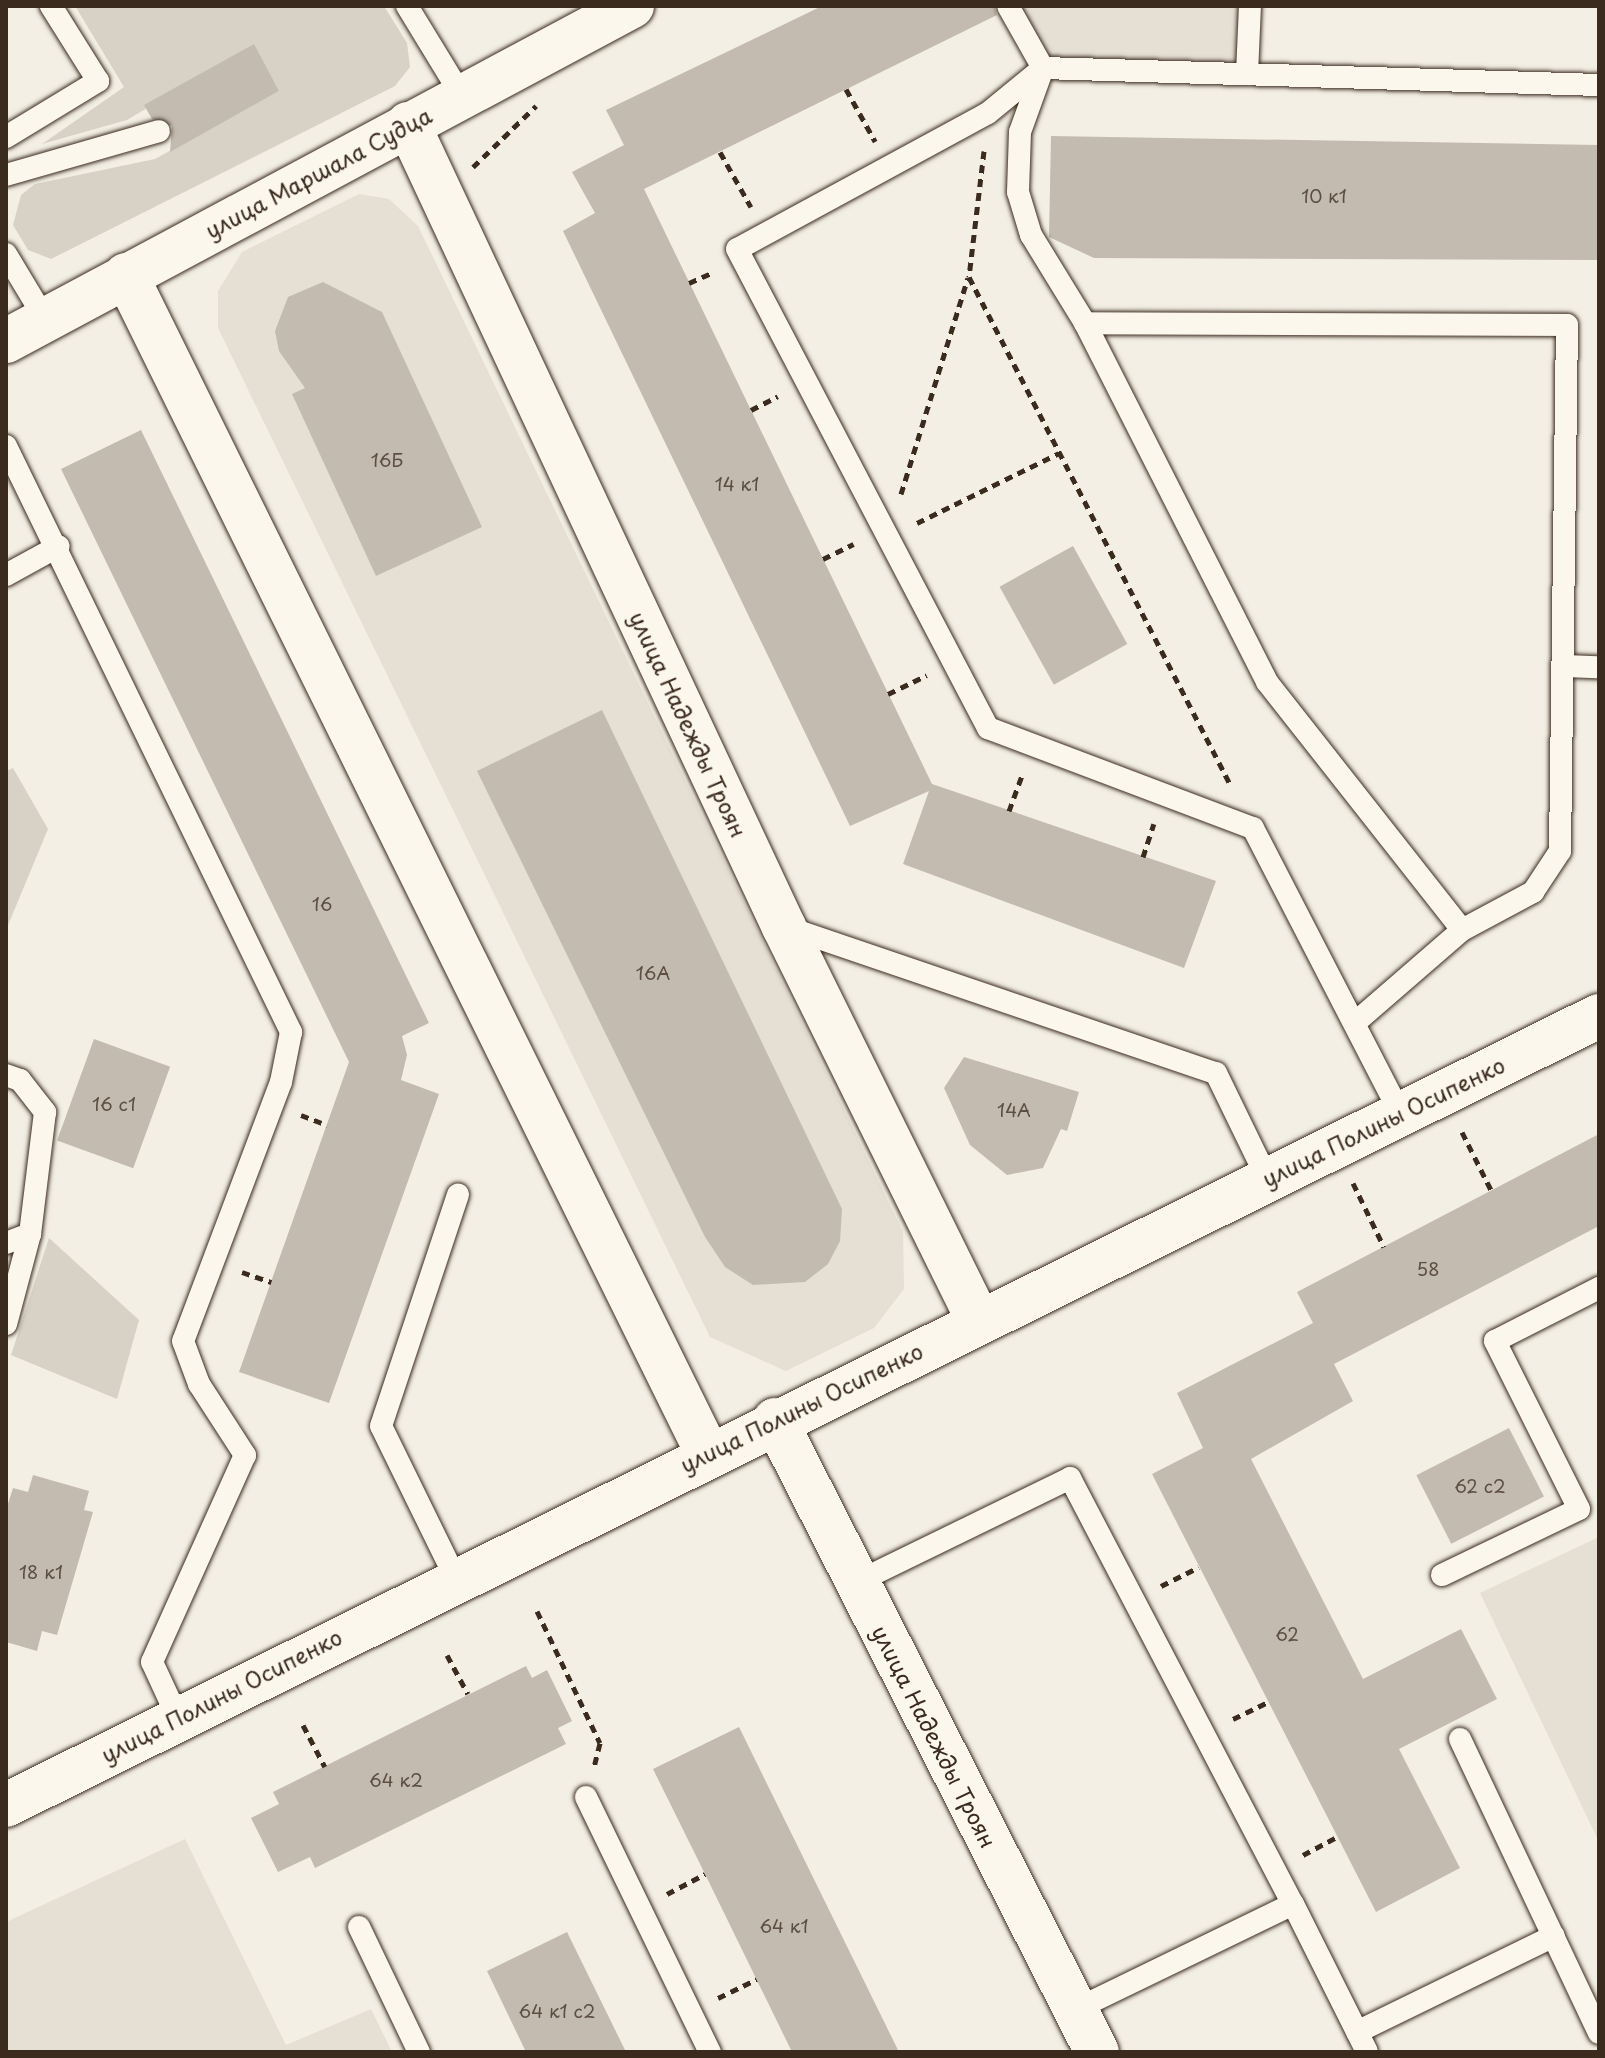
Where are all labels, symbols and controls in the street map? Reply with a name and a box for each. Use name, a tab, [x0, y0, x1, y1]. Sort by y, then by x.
street label: улица Маршала Судца	[199, 100, 437, 244]
house number: 10 к1	[1301, 185, 1347, 207]
house number: 16Б	[371, 449, 403, 471]
house number: 14 к1	[715, 473, 759, 495]
street label: улица Надежды Троян	[625, 606, 753, 842]
house number: 16	[312, 893, 332, 915]
house number: 16А	[636, 962, 670, 984]
street label: улица Полины Осипенко	[1256, 1050, 1510, 1192]
house number: 16 с1	[92, 1093, 136, 1115]
house number: 14А	[997, 1099, 1031, 1121]
house number: 58	[1417, 1258, 1439, 1280]
street label: улица Полины Осипенко	[674, 1336, 928, 1478]
house number: 62 с2	[1454, 1475, 1506, 1497]
house number: 18 к1	[19, 1561, 63, 1583]
street label: улица Надежды Троян	[867, 1620, 1003, 1852]
street label: улица Полины Осипенко	[95, 1622, 347, 1768]
house number: 62	[1275, 1623, 1299, 1645]
house number: 64 к2	[369, 1769, 423, 1791]
house number: 64 к1	[759, 1915, 809, 1937]
house number: 64 к1 с2	[519, 2000, 595, 2022]

